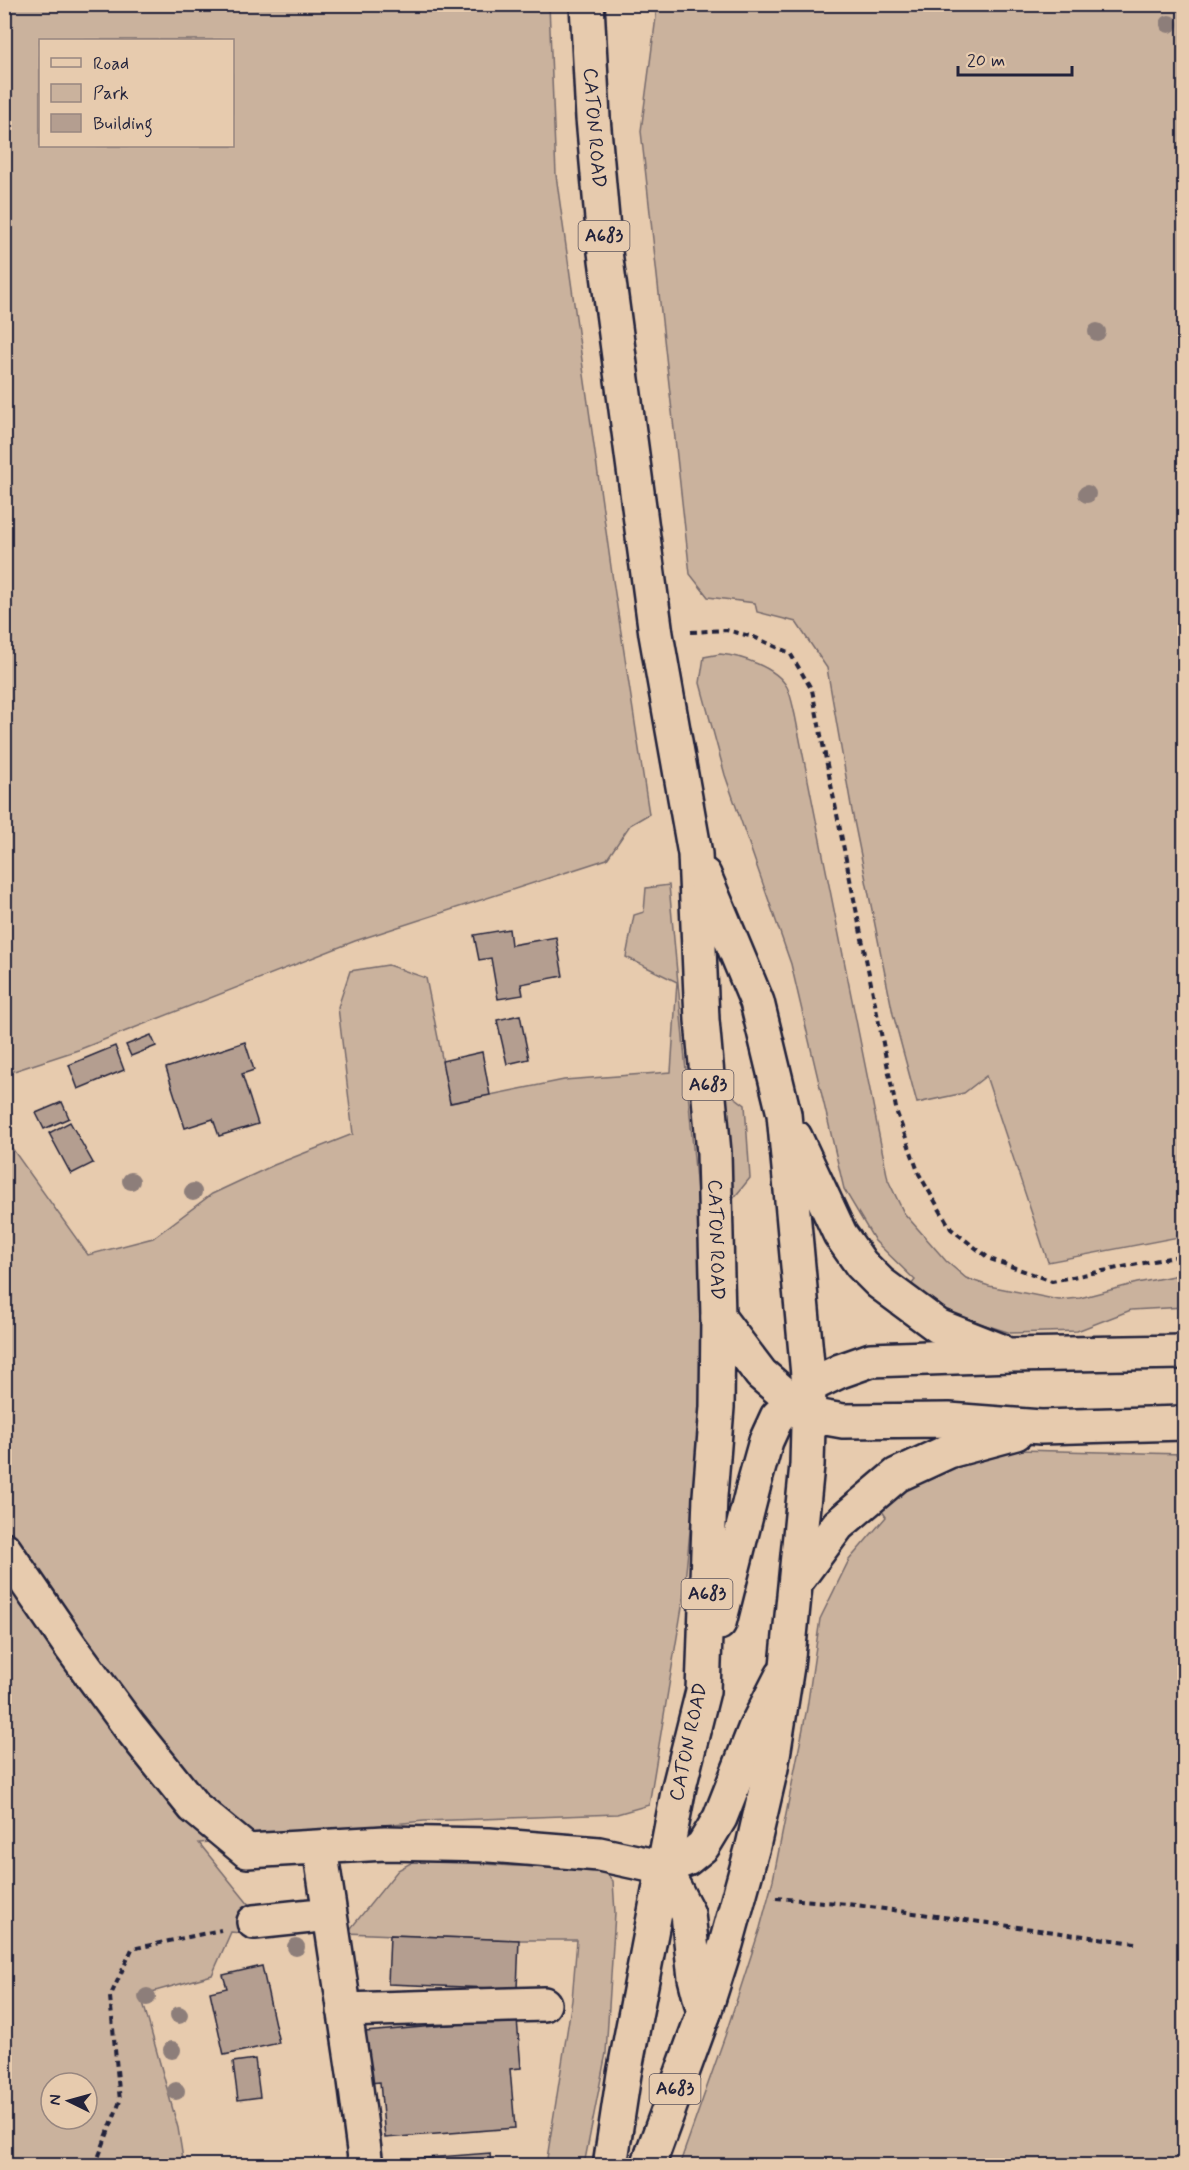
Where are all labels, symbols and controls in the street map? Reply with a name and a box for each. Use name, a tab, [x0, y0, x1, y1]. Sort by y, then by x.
legend	[39, 39, 234, 147]
scale bar	[958, 39, 1072, 77]
text: 20 m	[967, 49, 1005, 73]
text: Road	[93, 52, 129, 76]
street label: CATON ROAD	[577, 67, 613, 189]
text: Park	[93, 82, 129, 106]
text: Building	[93, 112, 153, 138]
road number: A683	[578, 221, 630, 251]
road number: A683	[682, 1070, 734, 1100]
street label: CATON ROAD	[701, 1179, 731, 1300]
road number: A683	[682, 1579, 732, 1609]
street label: CATON ROAD	[663, 1680, 715, 1804]
north arrow	[39, 2071, 99, 2131]
road number: A683	[650, 2074, 700, 2104]
text: N	[45, 2094, 66, 2106]

